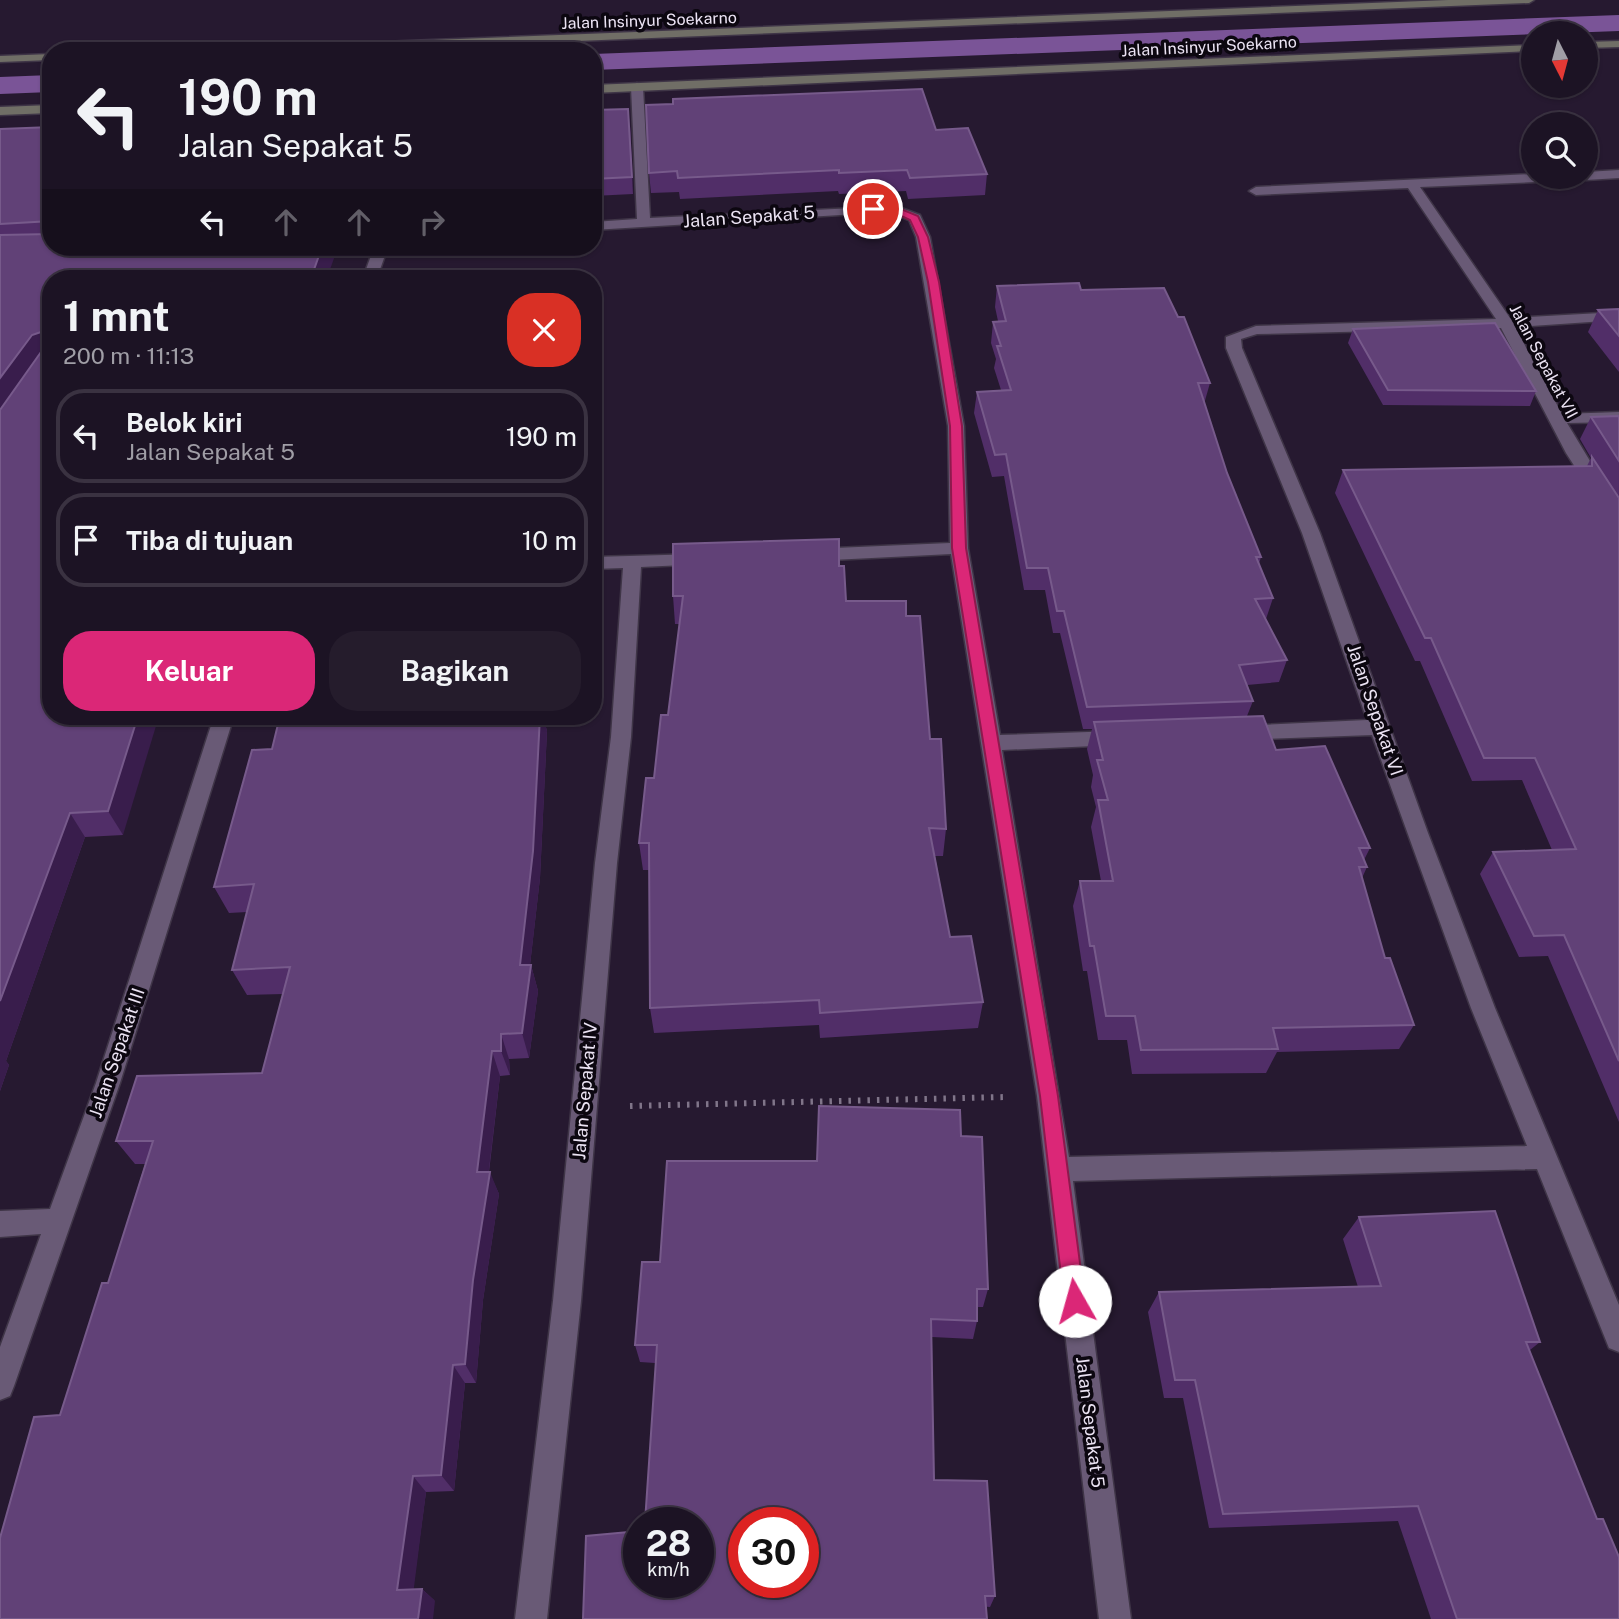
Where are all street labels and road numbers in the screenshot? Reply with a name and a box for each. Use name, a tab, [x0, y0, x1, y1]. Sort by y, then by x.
street label: Jalan Insinyur Soekarno	[561, 8, 737, 33]
street label: Jalan Insinyur Soekarno	[1121, 32, 1297, 61]
street label: Jalan Sepakat 5	[682, 201, 816, 232]
street label: Jalan Sepakat VII	[1505, 301, 1582, 422]
street label: Jalan Sepakat VI	[1343, 641, 1408, 778]
street label: Jalan Sepakat III	[84, 985, 149, 1121]
street label: Jalan Sepakat IV	[568, 1021, 601, 1161]
street label: Jalan Sepakat 5	[1072, 1355, 1109, 1489]

